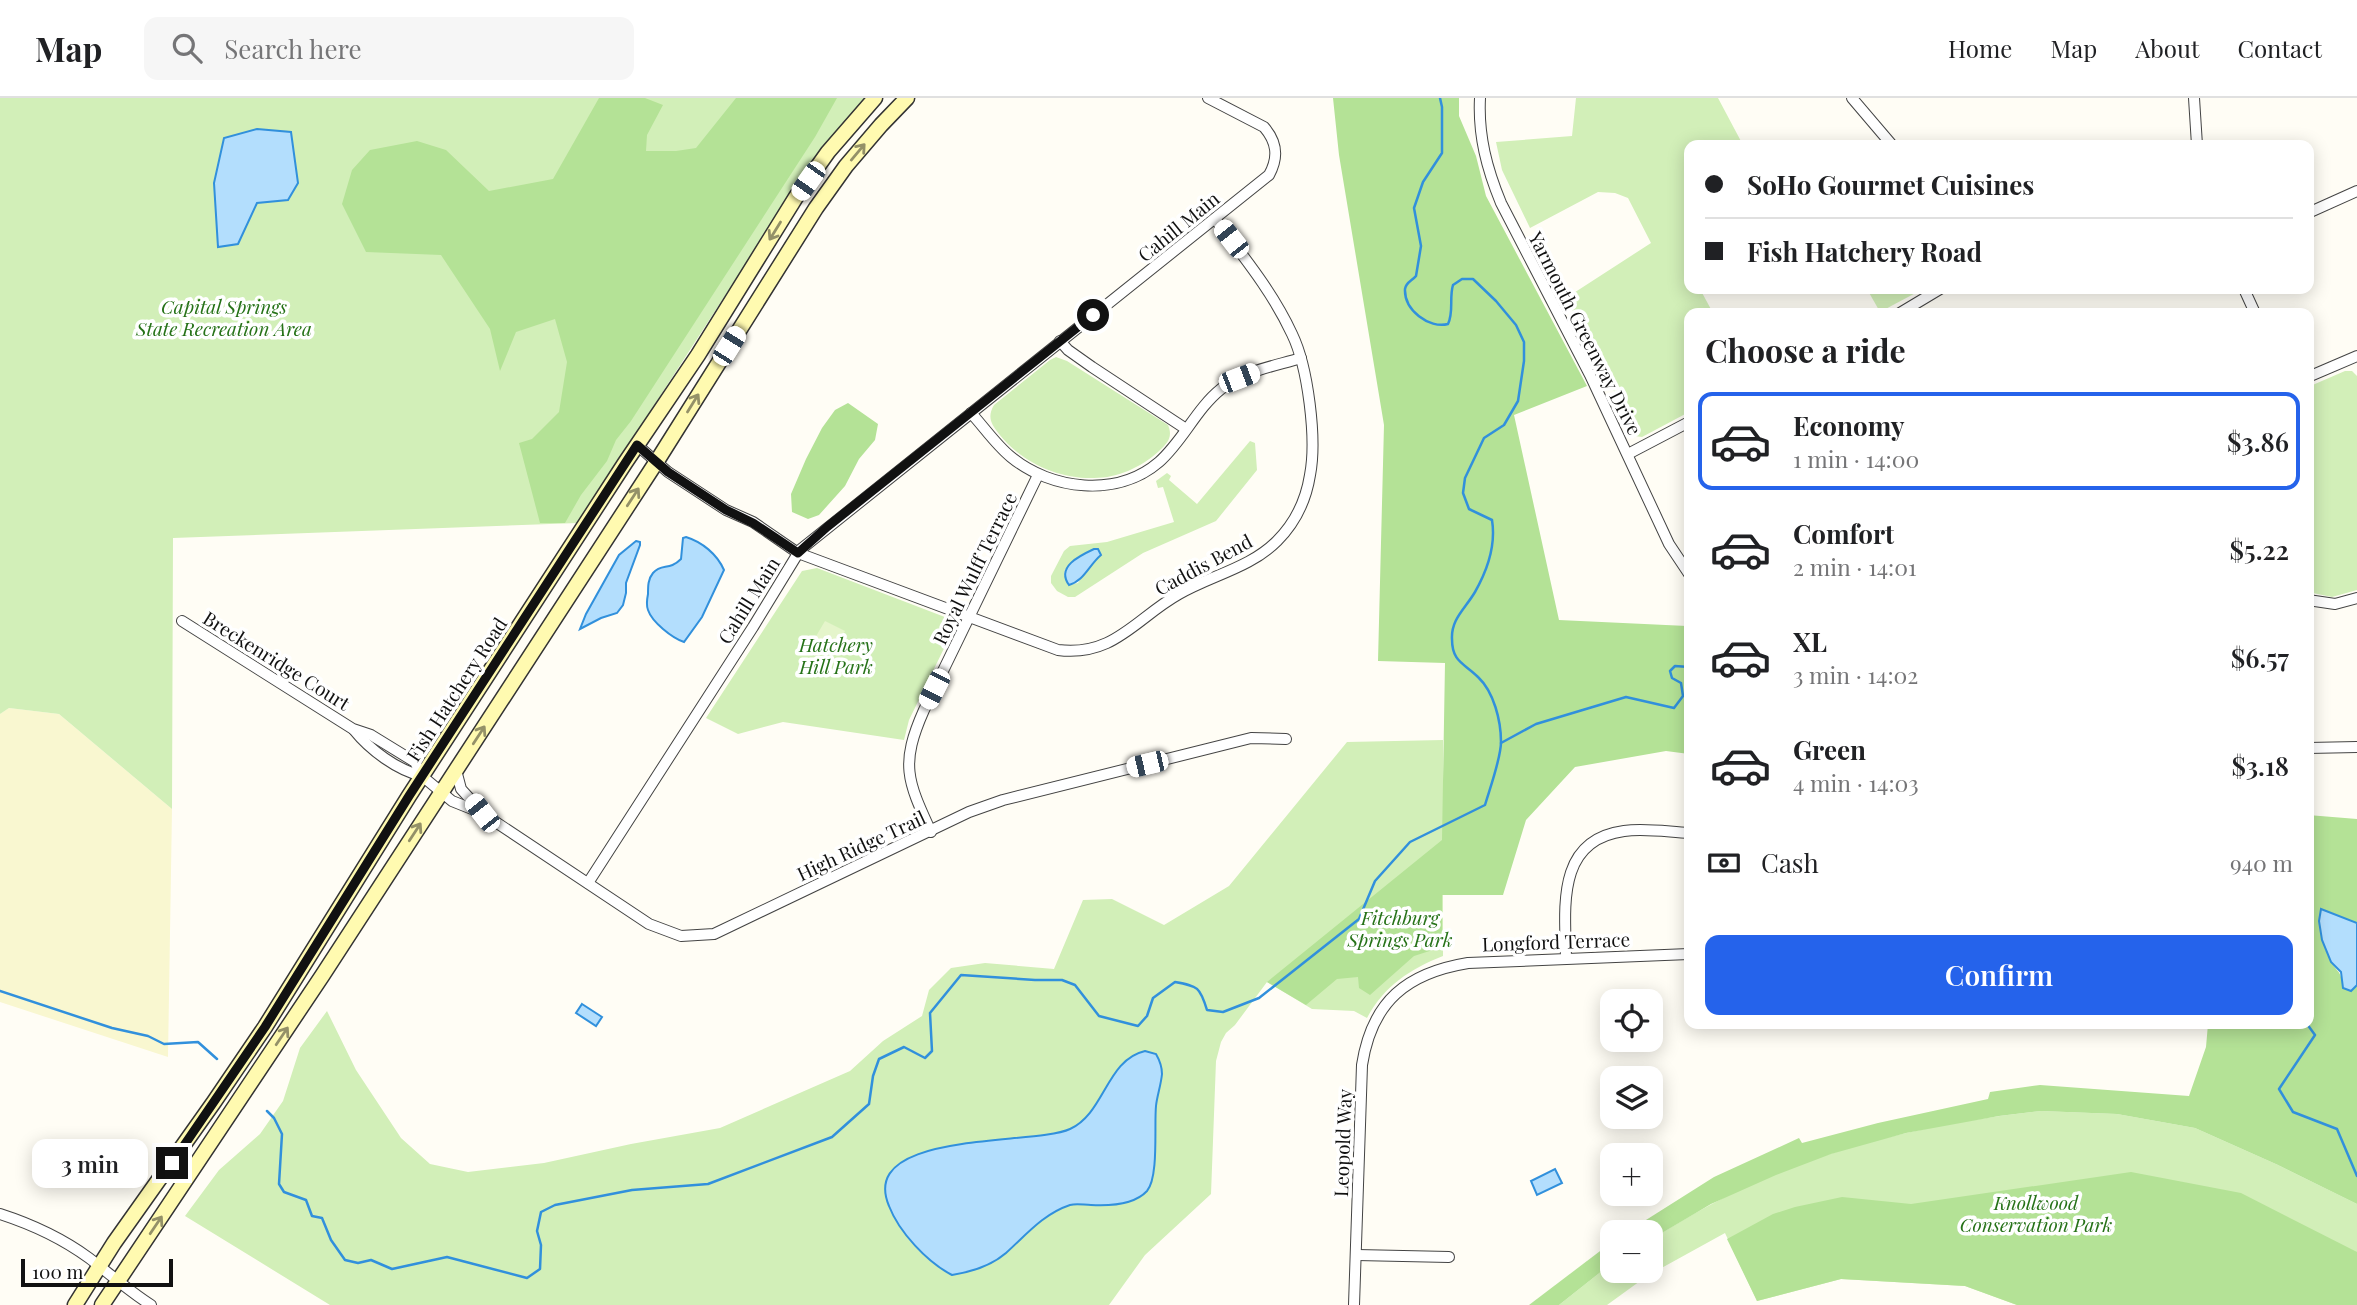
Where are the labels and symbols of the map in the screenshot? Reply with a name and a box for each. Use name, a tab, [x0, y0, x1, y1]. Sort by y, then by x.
one-way arrow	[850, 143, 866, 161]
car	[788, 158, 829, 204]
street label: Cahill Main	[1132, 185, 1225, 267]
car	[1210, 216, 1253, 262]
one-way arrow	[768, 220, 782, 240]
street label: Yarmouth Greenway Drive	[1523, 226, 1649, 439]
park label: Capital Springs State Recreation Area	[135, 293, 312, 341]
route start	[1077, 299, 1109, 331]
car	[709, 323, 750, 369]
car	[1216, 361, 1263, 395]
one-way arrow	[686, 394, 701, 413]
street label: Royal Wulff Terrace	[926, 487, 1022, 649]
one-way arrow	[626, 488, 640, 508]
street label: Caddis Bend	[1150, 527, 1256, 601]
street label: Cahill Main	[711, 551, 785, 648]
street label: Breckenridge Court	[199, 604, 356, 716]
street label: Fish Hatchery Road	[400, 612, 512, 766]
park label: Hatchery Hill Park	[798, 631, 873, 679]
car	[916, 666, 953, 712]
one-way arrow	[471, 726, 486, 745]
car	[1125, 749, 1170, 779]
car	[461, 790, 504, 836]
street label: High Ridge Trail	[792, 804, 930, 886]
one-way arrow	[407, 823, 422, 842]
park label: Fitchburg Springs Park	[1346, 904, 1453, 952]
street label: Longford Terrace	[1481, 925, 1631, 957]
one-way arrow	[275, 1027, 290, 1046]
street label: Leopold Way	[1327, 1088, 1357, 1197]
callout: 3 min	[32, 1138, 148, 1188]
route end	[156, 1147, 188, 1179]
park label: Knollwood Conservation Park	[1960, 1189, 2113, 1237]
one-way arrow	[149, 1216, 163, 1235]
scale bar	[21, 1256, 173, 1288]

